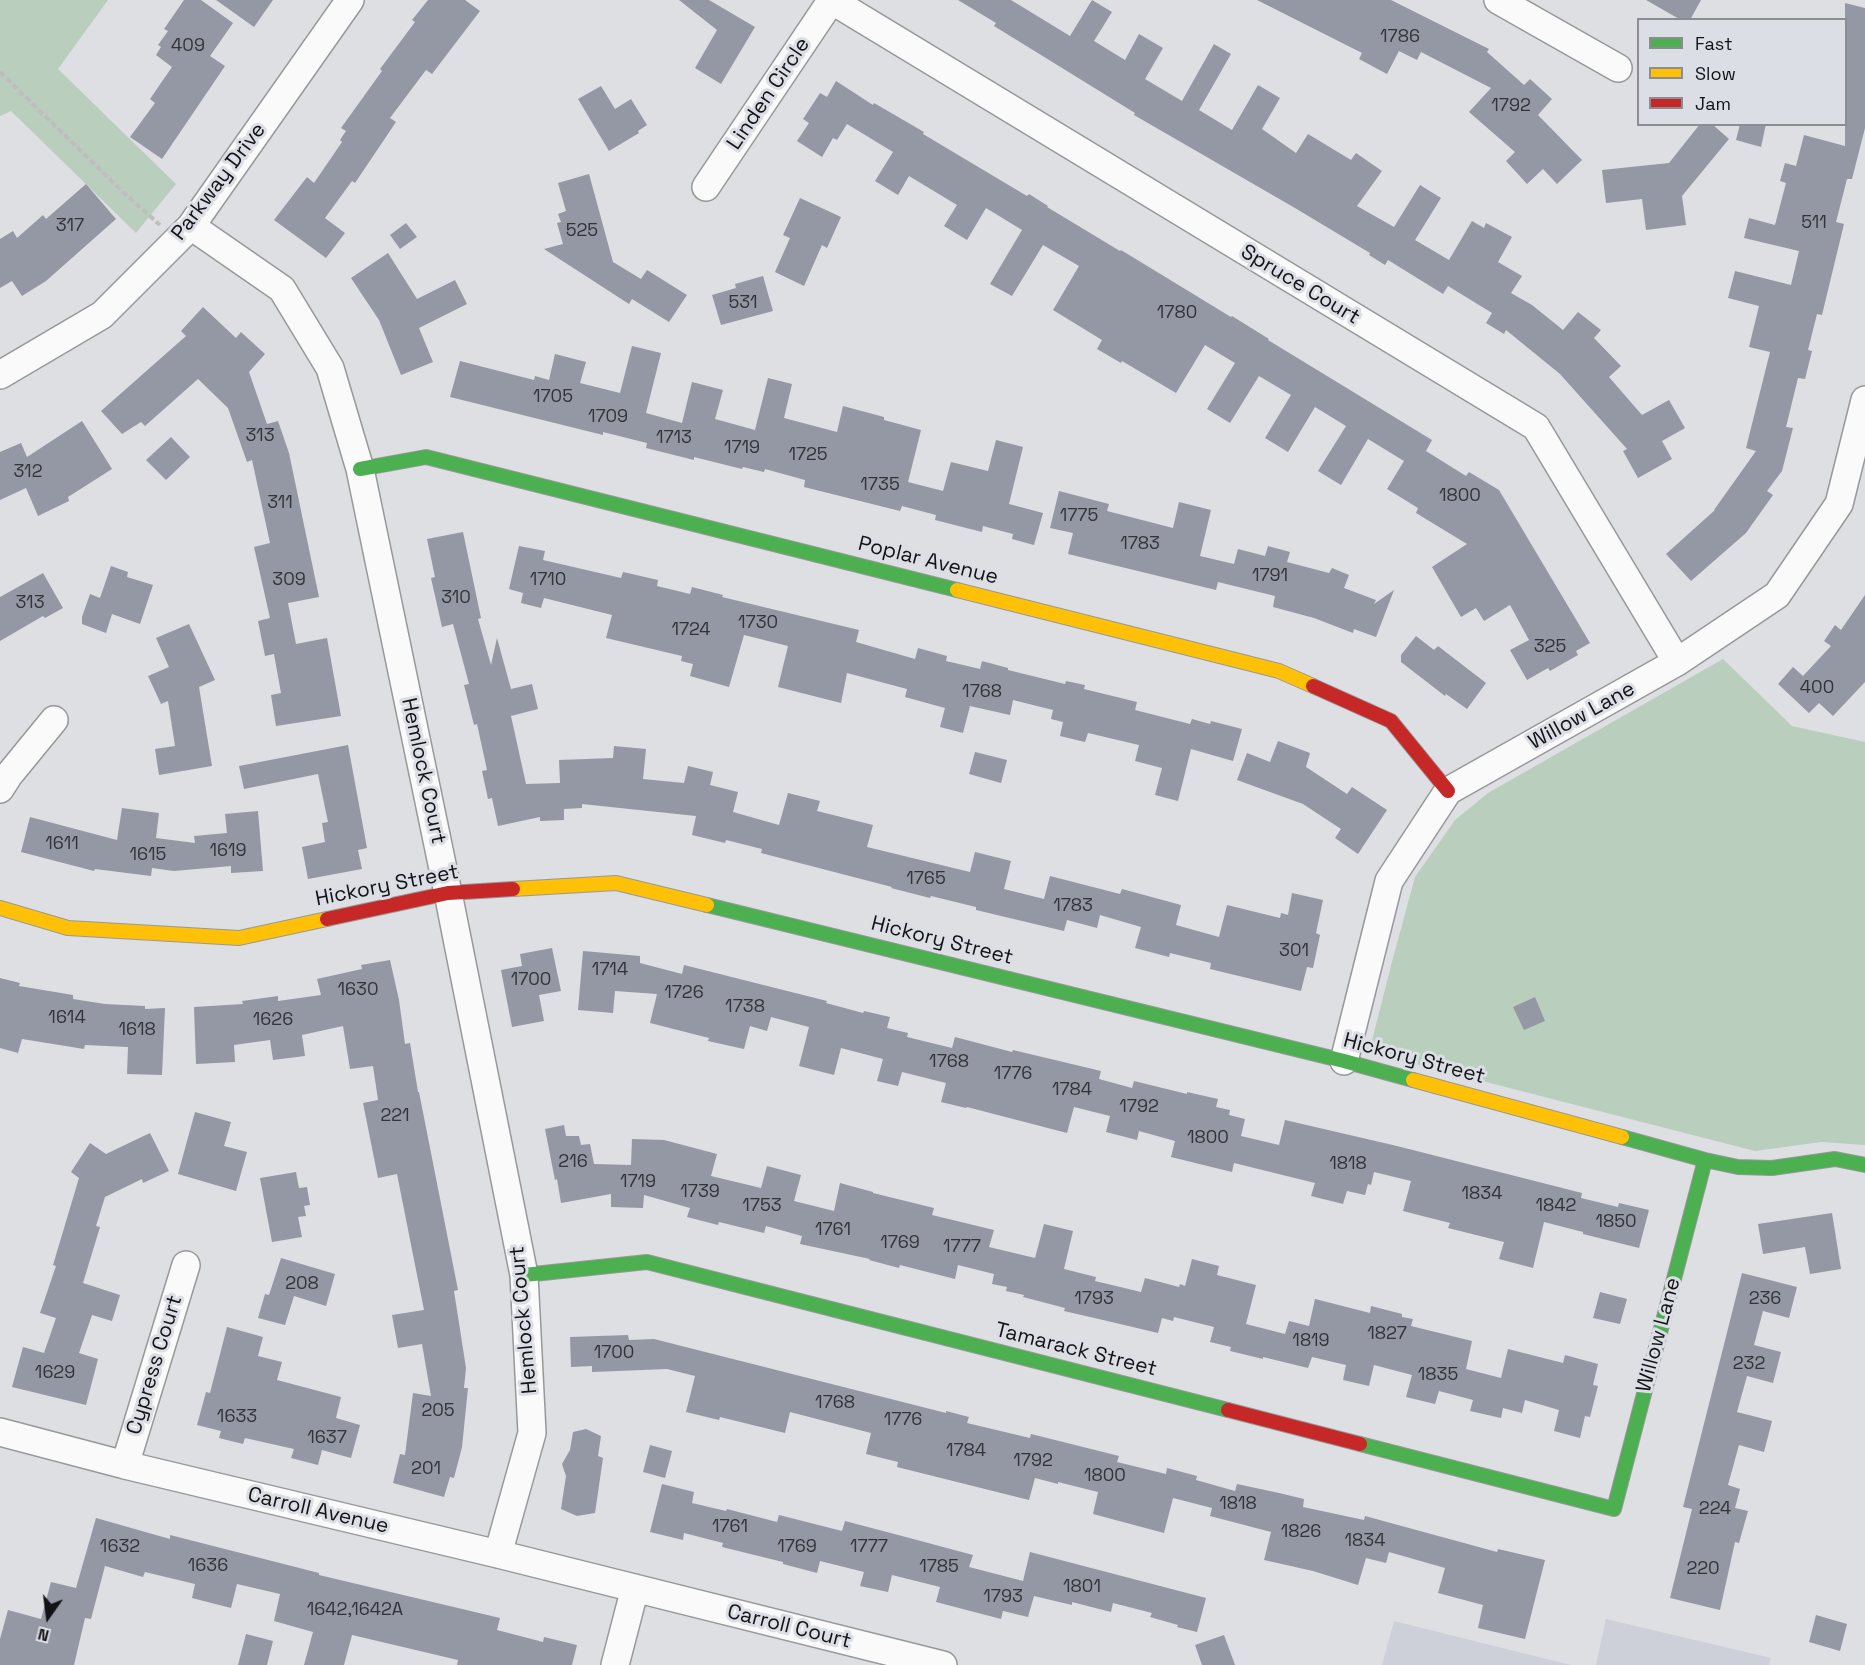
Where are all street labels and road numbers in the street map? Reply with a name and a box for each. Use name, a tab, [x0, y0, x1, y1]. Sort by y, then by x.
street label: Linden Circle	[722, 33, 816, 155]
street label: Parkway Drive	[167, 118, 271, 246]
street label: Spruce Court	[1236, 240, 1364, 330]
street label: Poplar Avenue	[855, 531, 1001, 591]
street label: Willow Lane	[1524, 676, 1640, 756]
street label: Hemlock Court	[395, 696, 451, 846]
street label: Hickory Street	[313, 860, 461, 912]
street label: Hickory Street	[868, 911, 1016, 971]
street label: Hickory Street	[1340, 1028, 1488, 1090]
street label: Hemlock Court	[505, 1245, 543, 1395]
street label: Willow Lane	[1632, 1275, 1686, 1395]
street label: Cypress Court	[122, 1292, 188, 1438]
street label: Tamarack Street	[993, 1318, 1159, 1382]
street label: Carroll Avenue	[245, 1483, 391, 1539]
street label: Carroll Court	[725, 1599, 853, 1655]

